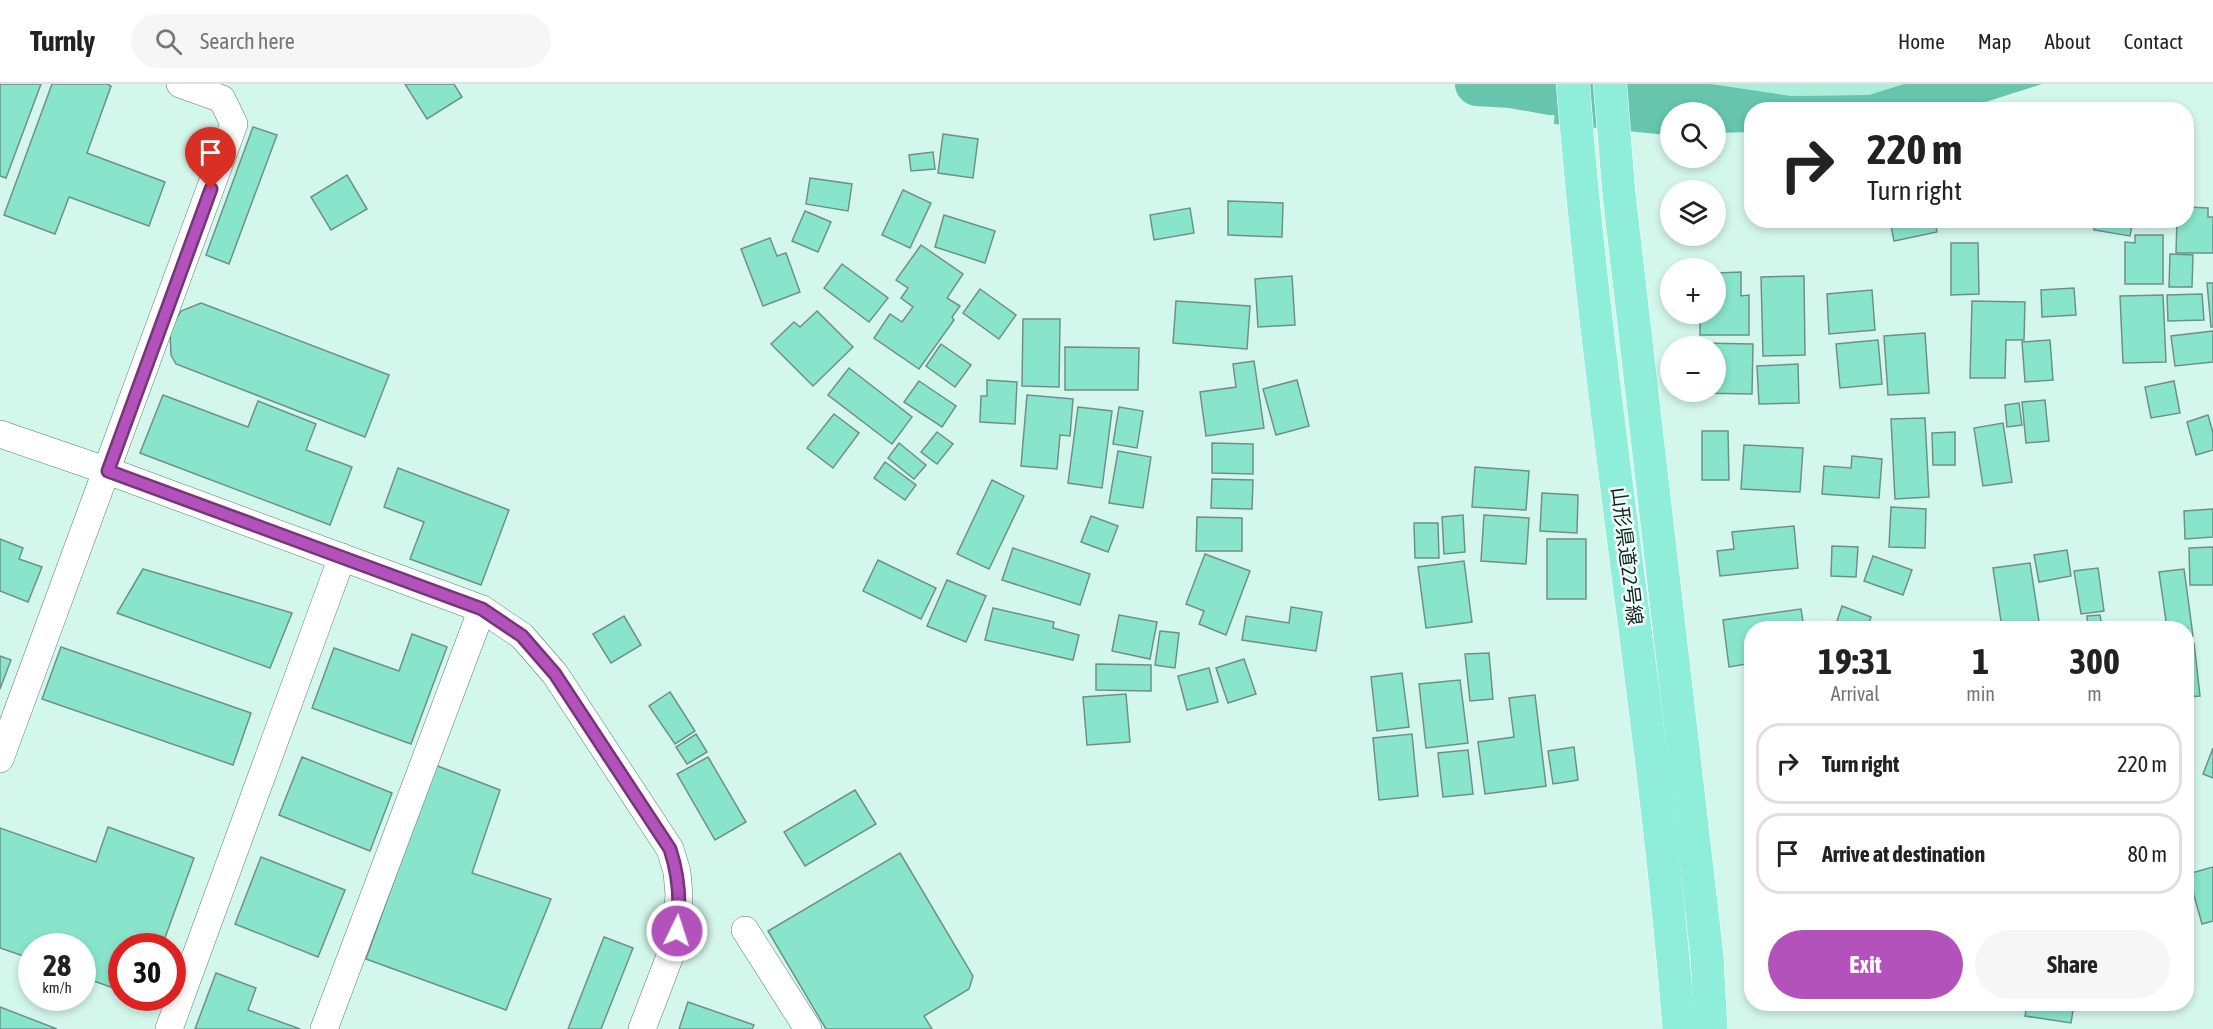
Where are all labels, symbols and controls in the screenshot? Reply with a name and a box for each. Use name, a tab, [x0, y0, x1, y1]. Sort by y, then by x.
search box	[131, 14, 551, 68]
text: Turnly	[30, 25, 95, 57]
icon: search	[152, 25, 185, 58]
text: Search here	[200, 28, 295, 54]
text: Home	[1898, 29, 1945, 53]
text: Map	[1978, 29, 2012, 53]
text: About	[2045, 29, 2091, 53]
text: Contact	[2124, 29, 2183, 53]
map controls	[1660, 102, 1726, 402]
button: search	[1660, 102, 1726, 168]
text: 220 m	[1867, 125, 1962, 173]
icon: right	[1768, 126, 1846, 204]
pin	[185, 127, 236, 189]
icon: arrive	[194, 136, 227, 169]
text: Turn right	[1867, 175, 1962, 206]
button: layers	[1660, 180, 1726, 246]
button: +	[1660, 258, 1726, 324]
button: −	[1660, 336, 1726, 402]
street label: 山形県道22号線	[1608, 486, 1647, 626]
text: 19:31	[1818, 640, 1892, 682]
text: 1	[1972, 640, 1989, 682]
text: 300	[2069, 640, 2120, 682]
text: Arrival	[1831, 682, 1880, 705]
text: min	[1966, 682, 1995, 705]
text: m	[2087, 682, 2102, 705]
icon: right	[1771, 747, 1804, 780]
text: Turn right	[1822, 751, 1899, 777]
text: 220 m	[2117, 751, 2167, 777]
icon: arrive	[1771, 837, 1804, 870]
text: Arrive at destination	[1822, 841, 1985, 867]
text: 80 m	[2127, 841, 2167, 867]
position arrow	[645, 899, 709, 963]
button: Exit	[1768, 930, 1963, 999]
button: Share	[1975, 930, 2170, 999]
speed limit sign: 30	[108, 933, 186, 1011]
text: 28	[43, 948, 71, 982]
text: km/h	[42, 979, 72, 996]

